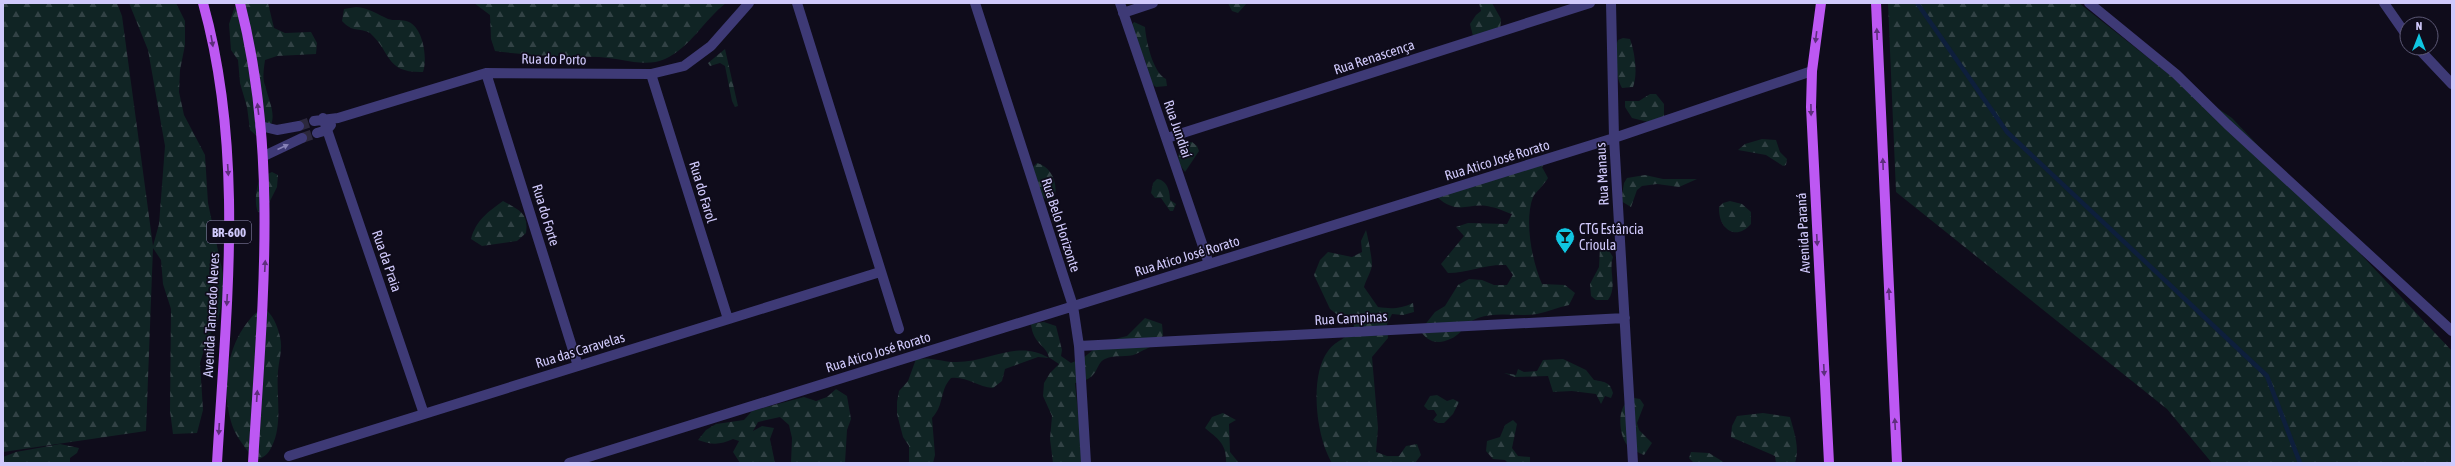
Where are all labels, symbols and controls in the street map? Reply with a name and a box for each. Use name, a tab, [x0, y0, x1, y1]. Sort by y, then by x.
north arrow	[2399, 16, 2439, 56]
text: N	[2416, 20, 2422, 32]
one-way arrow	[1874, 28, 1881, 40]
one-way arrow	[1813, 31, 1820, 43]
one-way arrow	[209, 35, 215, 47]
street label: Rua Renascença	[1332, 36, 1416, 78]
street label: Rua do Porto	[521, 50, 587, 68]
street label: Rua Jundiaí	[1161, 98, 1195, 160]
one-way arrow	[255, 103, 262, 115]
one-way arrow	[1808, 104, 1814, 117]
street label: Rua Atico José Rorato	[1443, 136, 1551, 184]
street label: Rua Manaus	[1592, 142, 1612, 206]
one-way arrow	[277, 144, 288, 150]
one-way arrow	[1880, 157, 1886, 170]
street label: Rua do Farol	[686, 159, 720, 225]
one-way arrow	[225, 164, 232, 176]
street label: Rua Belo Horizonte	[1038, 176, 1084, 274]
street label: Rua do Forte	[529, 182, 563, 248]
street label: Avenida Paraná	[1793, 192, 1813, 274]
road number: BR-600	[207, 221, 251, 243]
place label: CTG Estância Crioula	[1579, 221, 1644, 253]
bar icon: CTG Estância Crioula	[1554, 226, 1576, 254]
street label: Rua da Praia	[369, 228, 405, 294]
street label: Rua Atico José Rorato	[1133, 232, 1241, 280]
one-way arrow	[1814, 234, 1821, 246]
street label: Avenida Tancredo Neves	[200, 252, 222, 378]
one-way arrow	[262, 259, 268, 272]
one-way arrow	[1886, 287, 1892, 300]
one-way arrow	[223, 294, 230, 306]
street label: Rua Campinas	[1314, 308, 1388, 328]
street label: Rua Atico José Rorato	[824, 328, 932, 376]
street label: Rua das Caravelas	[533, 329, 627, 371]
one-way arrow	[1821, 364, 1827, 377]
one-way arrow	[254, 389, 260, 402]
one-way arrow	[1892, 418, 1899, 430]
one-way arrow	[216, 423, 223, 435]

